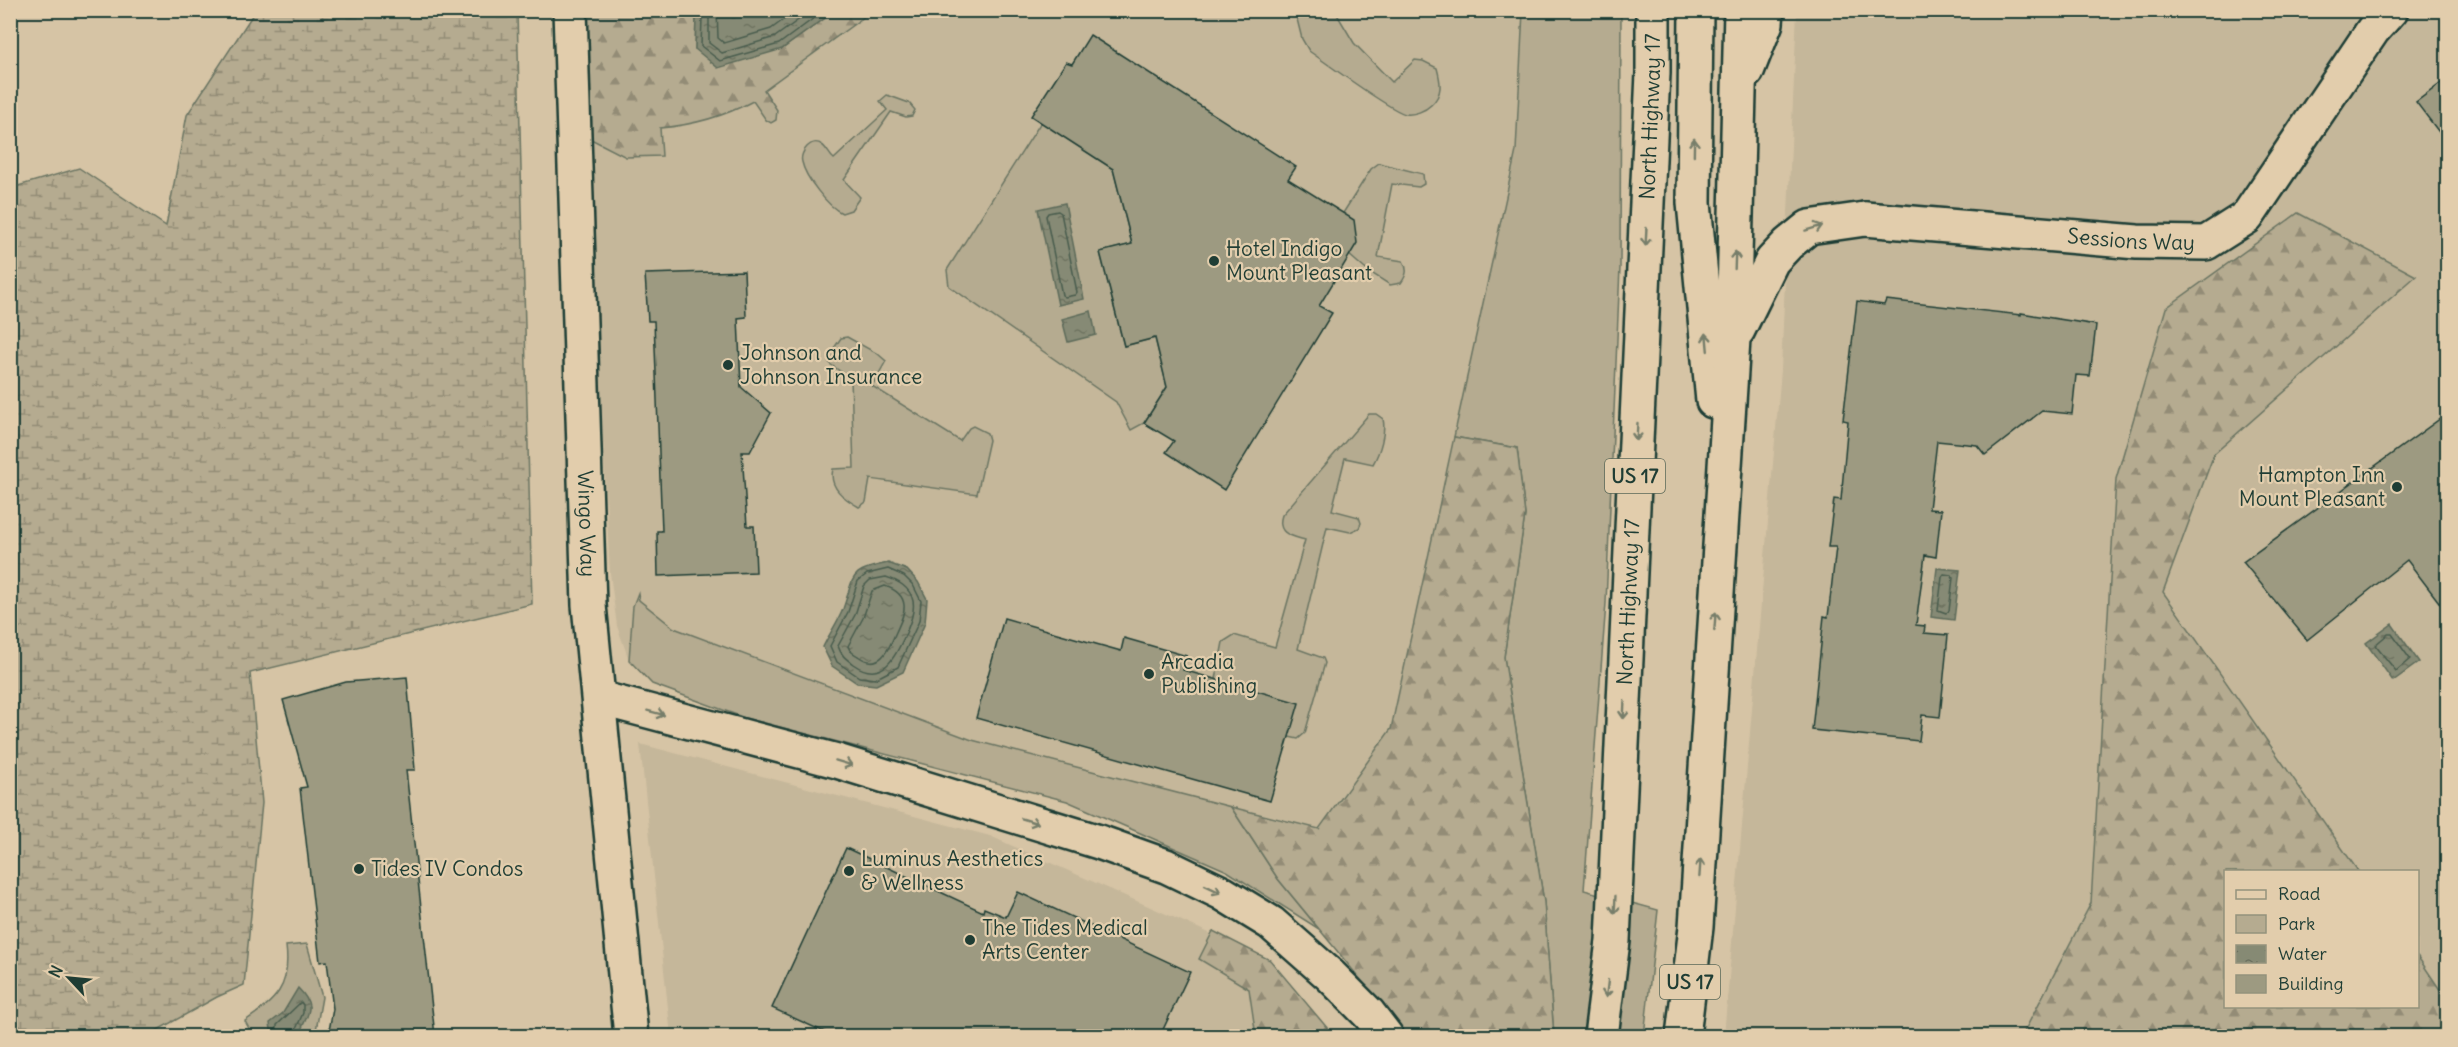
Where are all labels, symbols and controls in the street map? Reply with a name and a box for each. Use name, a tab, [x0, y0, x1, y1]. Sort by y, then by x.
street label: North Highway 17	[1633, 33, 1666, 200]
one-way arrow	[1689, 138, 1700, 158]
one-way arrow	[1805, 222, 1824, 233]
street label: Sessions Way	[2066, 222, 2195, 256]
one-way arrow	[1640, 226, 1651, 246]
place label: Hotel Indigo Mount Pleasant	[1226, 235, 1372, 286]
one-way arrow	[1730, 250, 1741, 270]
marker: Hotel Indigo Mount Pleasant	[1207, 254, 1221, 268]
one-way arrow	[1701, 332, 1712, 352]
place label: Johnson and Johnson Insurance	[740, 339, 922, 390]
marker: Johnson and Johnson Insurance	[721, 358, 735, 372]
one-way arrow	[1631, 421, 1642, 441]
road number: US 17	[1605, 459, 1665, 493]
place label: Hampton Inn Mount Pleasant	[2239, 461, 2385, 512]
street label: Wingo Way	[572, 470, 602, 578]
marker: Hampton Inn Mount Pleasant	[2390, 480, 2404, 494]
street label: North Highway 17	[1611, 518, 1645, 686]
one-way arrow	[1710, 612, 1721, 632]
place label: Arcadia Publishing	[1161, 648, 1257, 699]
marker: Arcadia Publishing	[1142, 667, 1156, 681]
one-way arrow	[1618, 700, 1629, 720]
one-way arrow	[646, 708, 665, 719]
one-way arrow	[834, 758, 853, 769]
one-way arrow	[1020, 816, 1039, 827]
place label: Luminus Aesthetics & Wellness	[861, 845, 1043, 896]
place label: Tides IV Condos	[371, 855, 523, 882]
one-way arrow	[1694, 859, 1705, 879]
marker: Tides IV Condos	[352, 862, 366, 876]
marker: Luminus Aesthetics & Wellness	[842, 864, 856, 878]
legend	[2224, 870, 2419, 1008]
text: Road	[2278, 882, 2321, 905]
one-way arrow	[1203, 883, 1221, 895]
one-way arrow	[1609, 895, 1620, 915]
text: Park	[2278, 912, 2315, 935]
place label: The Tides Medical Arts Center	[982, 914, 1148, 965]
marker: The Tides Medical Arts Center	[963, 933, 977, 947]
text: Water	[2278, 942, 2328, 965]
north arrow	[39, 948, 99, 1008]
text: N	[44, 962, 67, 981]
road number: US 17	[1660, 965, 1720, 999]
text: Building	[2278, 972, 2343, 995]
one-way arrow	[1601, 978, 1612, 998]

